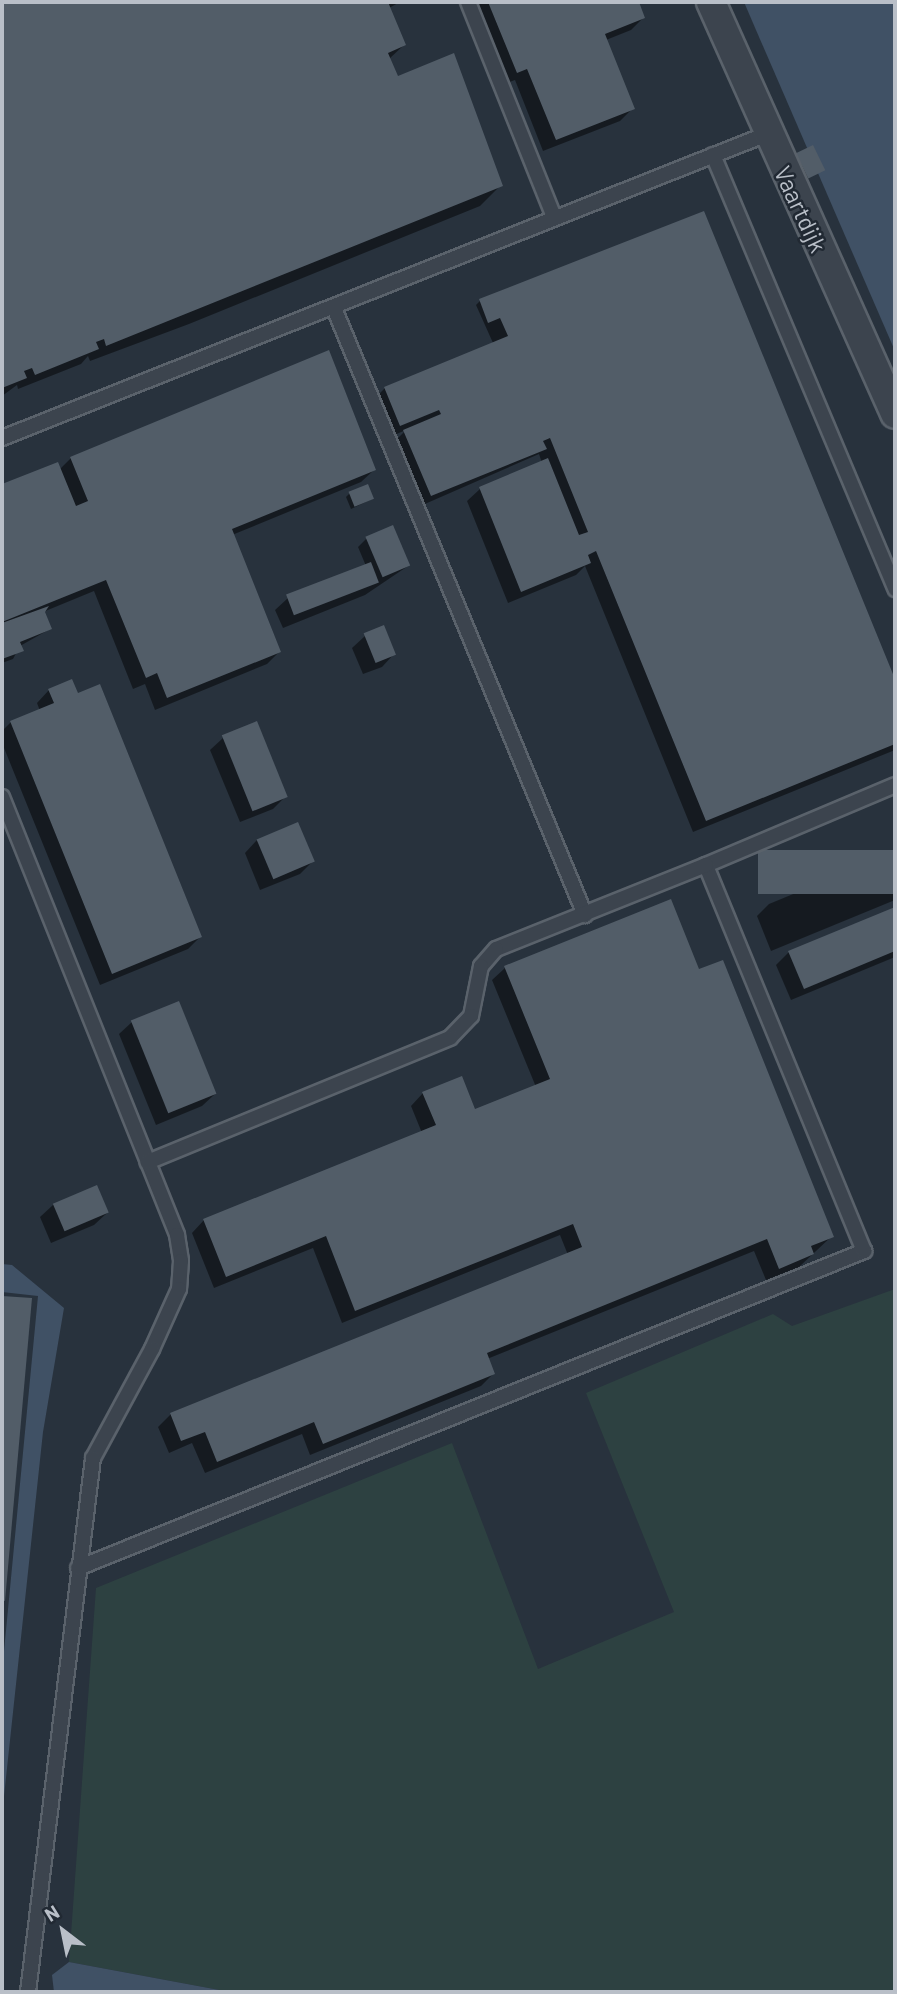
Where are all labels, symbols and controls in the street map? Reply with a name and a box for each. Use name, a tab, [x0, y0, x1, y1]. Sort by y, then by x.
street label: Vaartdijk	[768, 161, 834, 257]
north arrow	[28, 1896, 98, 1966]
text: N	[40, 1900, 63, 1926]

